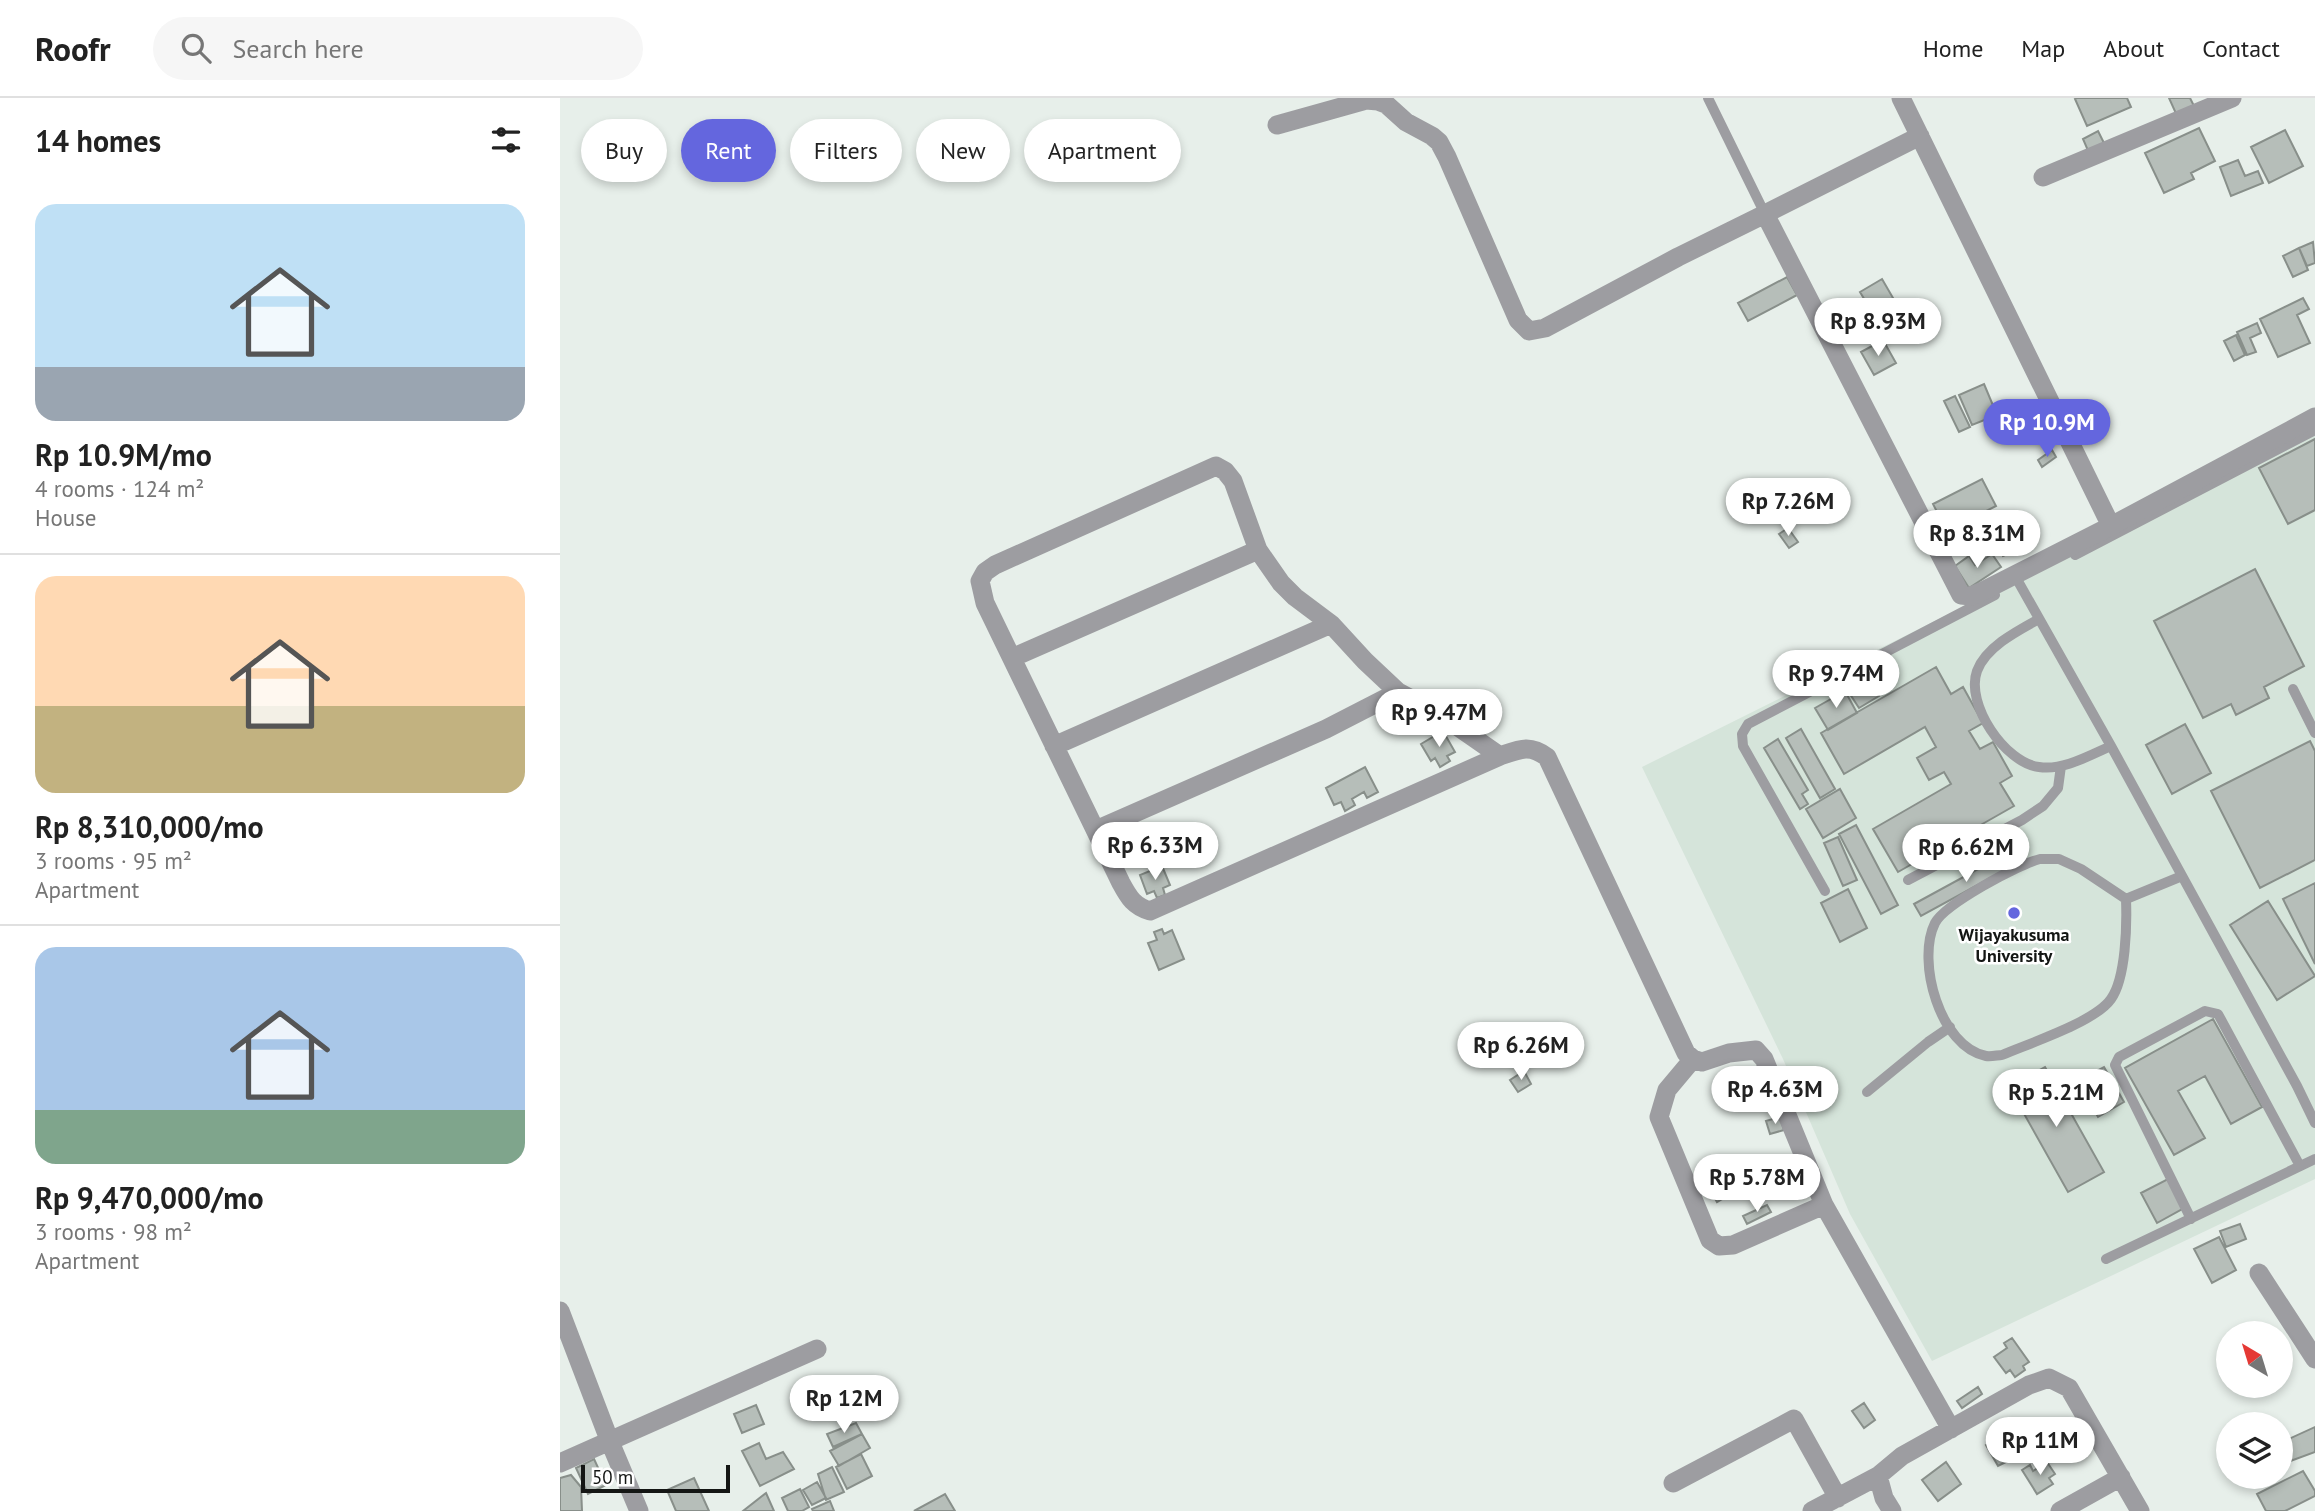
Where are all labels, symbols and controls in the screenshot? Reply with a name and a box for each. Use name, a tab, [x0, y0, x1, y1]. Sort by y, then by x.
search box	[153, 17, 643, 80]
text: Roofr	[35, 27, 111, 70]
icon: search	[177, 29, 215, 67]
text: Search here	[233, 32, 364, 65]
text: Home	[1923, 33, 1983, 64]
text: Map	[2021, 33, 2065, 64]
text: About	[2103, 33, 2164, 64]
text: Contact	[2202, 33, 2280, 64]
chip: Buy	[581, 119, 667, 182]
chip: Rent	[681, 119, 776, 182]
chip: Filters	[790, 119, 902, 182]
chip: New	[916, 119, 1010, 182]
chip: Apartment	[1024, 119, 1181, 182]
text: 14 homes	[35, 121, 161, 160]
icon: filters	[487, 121, 525, 159]
icon: home	[217, 249, 343, 375]
pin: Rp 8.93M	[1806, 299, 1950, 358]
text: Rp 8.93M	[1830, 306, 1926, 335]
pin: Rp 10.9M	[1975, 400, 2119, 459]
text: Rp 10.9M	[1999, 407, 2095, 436]
text: Rp 10.9M/mo	[35, 435, 212, 474]
text: 4 rooms · 124 m²	[35, 474, 204, 503]
pin: Rp 7.26M	[1716, 478, 1860, 538]
text: Rp 7.26M	[1742, 486, 1834, 515]
text: House	[35, 503, 97, 532]
pin: Rp 8.31M	[1905, 510, 2049, 570]
text: Rp 8.31M	[1929, 518, 2025, 547]
icon: home	[217, 621, 343, 747]
pin: Rp 9.74M	[1764, 650, 1908, 710]
text: Rp 9.74M	[1788, 658, 1884, 687]
pin: Rp 9.47M	[1367, 690, 1511, 749]
text: Rp 9.47M	[1391, 697, 1487, 726]
text: Rp 8,310,000/mo	[35, 807, 264, 846]
pin: Rp 6.33M	[1083, 822, 1227, 882]
pin: Rp 6.62M	[1894, 824, 2038, 884]
text: Rp 6.33M	[1107, 830, 1203, 859]
text: Rp 6.62M	[1918, 832, 2014, 861]
text: 3 rooms · 95 m²	[35, 846, 192, 875]
text: Apartment	[35, 875, 139, 904]
marker: Wijayakusuma University	[2006, 905, 2022, 921]
place label: Wijayakusuma University	[1959, 923, 2069, 967]
icon: home	[217, 992, 343, 1118]
pin: Rp 6.26M	[1449, 1023, 1593, 1082]
text: Rp 6.26M	[1473, 1030, 1569, 1059]
pin: Rp 4.63M	[1703, 1066, 1847, 1126]
pin: Rp 5.21M	[1984, 1070, 2128, 1129]
text: Rp 4.63M	[1727, 1074, 1823, 1103]
text: Rp 5.21M	[2008, 1077, 2104, 1106]
pin: Rp 5.78M	[1685, 1154, 1829, 1214]
text: Rp 5.78M	[1709, 1162, 1805, 1191]
text: Rp 9,470,000/mo	[35, 1178, 264, 1217]
text: 3 rooms · 98 m²	[35, 1217, 192, 1246]
text: Apartment	[35, 1246, 139, 1275]
north arrow	[2216, 1321, 2292, 1398]
map controls	[2216, 1321, 2293, 1489]
pin: Rp 12M	[787, 1376, 901, 1435]
text: Rp 12M	[806, 1383, 882, 1412]
button: layers	[2216, 1412, 2293, 1489]
pin: Rp 11M	[1983, 1418, 2097, 1477]
text: Rp 11M	[2002, 1425, 2078, 1454]
scale bar	[581, 1462, 730, 1494]
text: 50 m	[592, 1465, 633, 1489]

